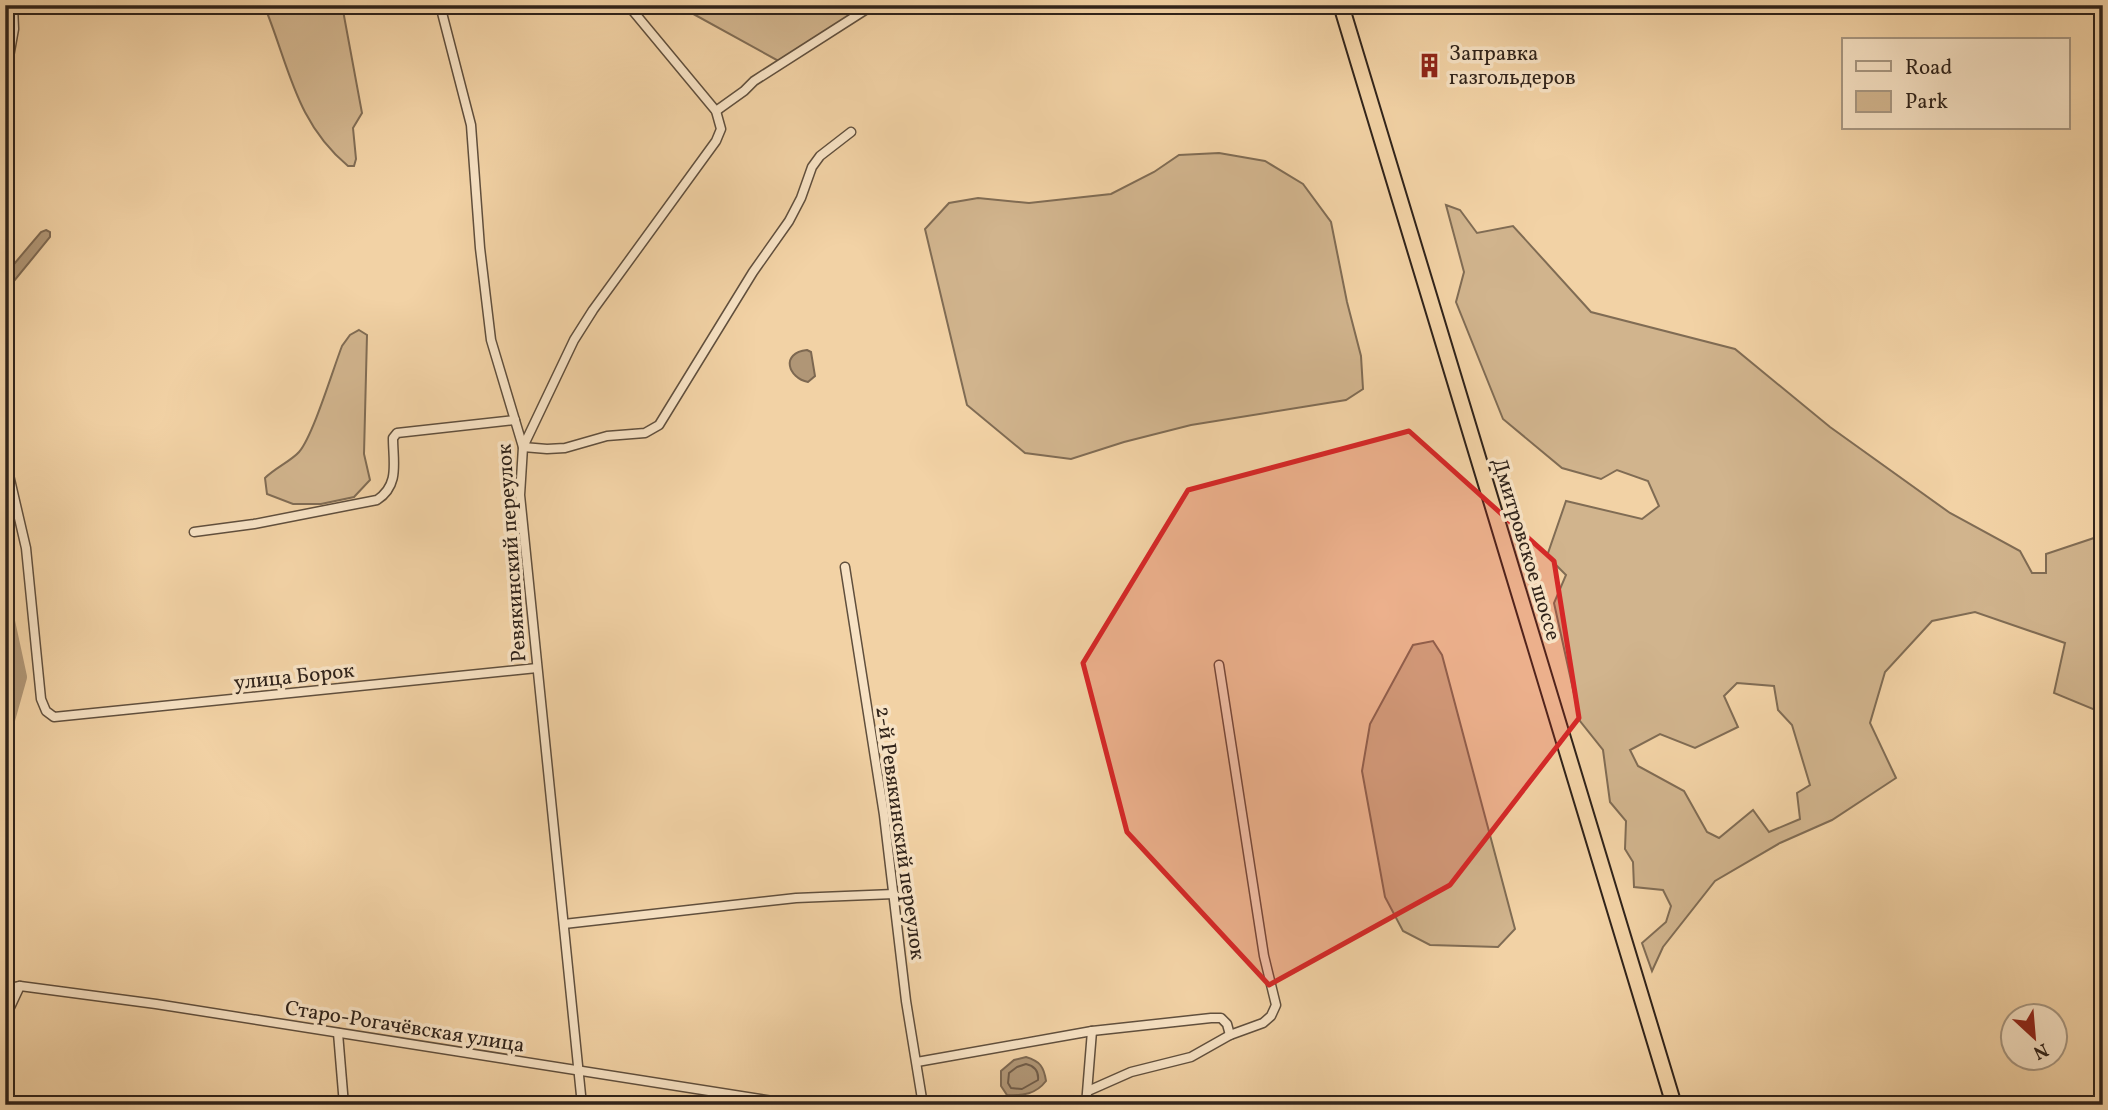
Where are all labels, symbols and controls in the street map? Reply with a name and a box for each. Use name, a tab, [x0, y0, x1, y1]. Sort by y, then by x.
legend	[1842, 38, 2070, 130]
place label: Заправка газгольдеров	[1449, 40, 1576, 93]
building icon: Заправка газгольдеров	[1415, 51, 1443, 79]
text: Road	[1905, 54, 1952, 83]
text: Park	[1905, 88, 1948, 117]
street label: Ревякинский переулок	[490, 443, 535, 663]
street label: Дмитровское шоссе	[1484, 455, 1567, 644]
street label: улица Борок	[232, 657, 356, 698]
street label: 2-й Ревякинский переулок	[867, 704, 932, 962]
street label: Старо-Рогачёвская улица	[283, 994, 527, 1061]
north arrow	[2000, 1002, 2070, 1072]
text: N	[2028, 1036, 2052, 1065]

